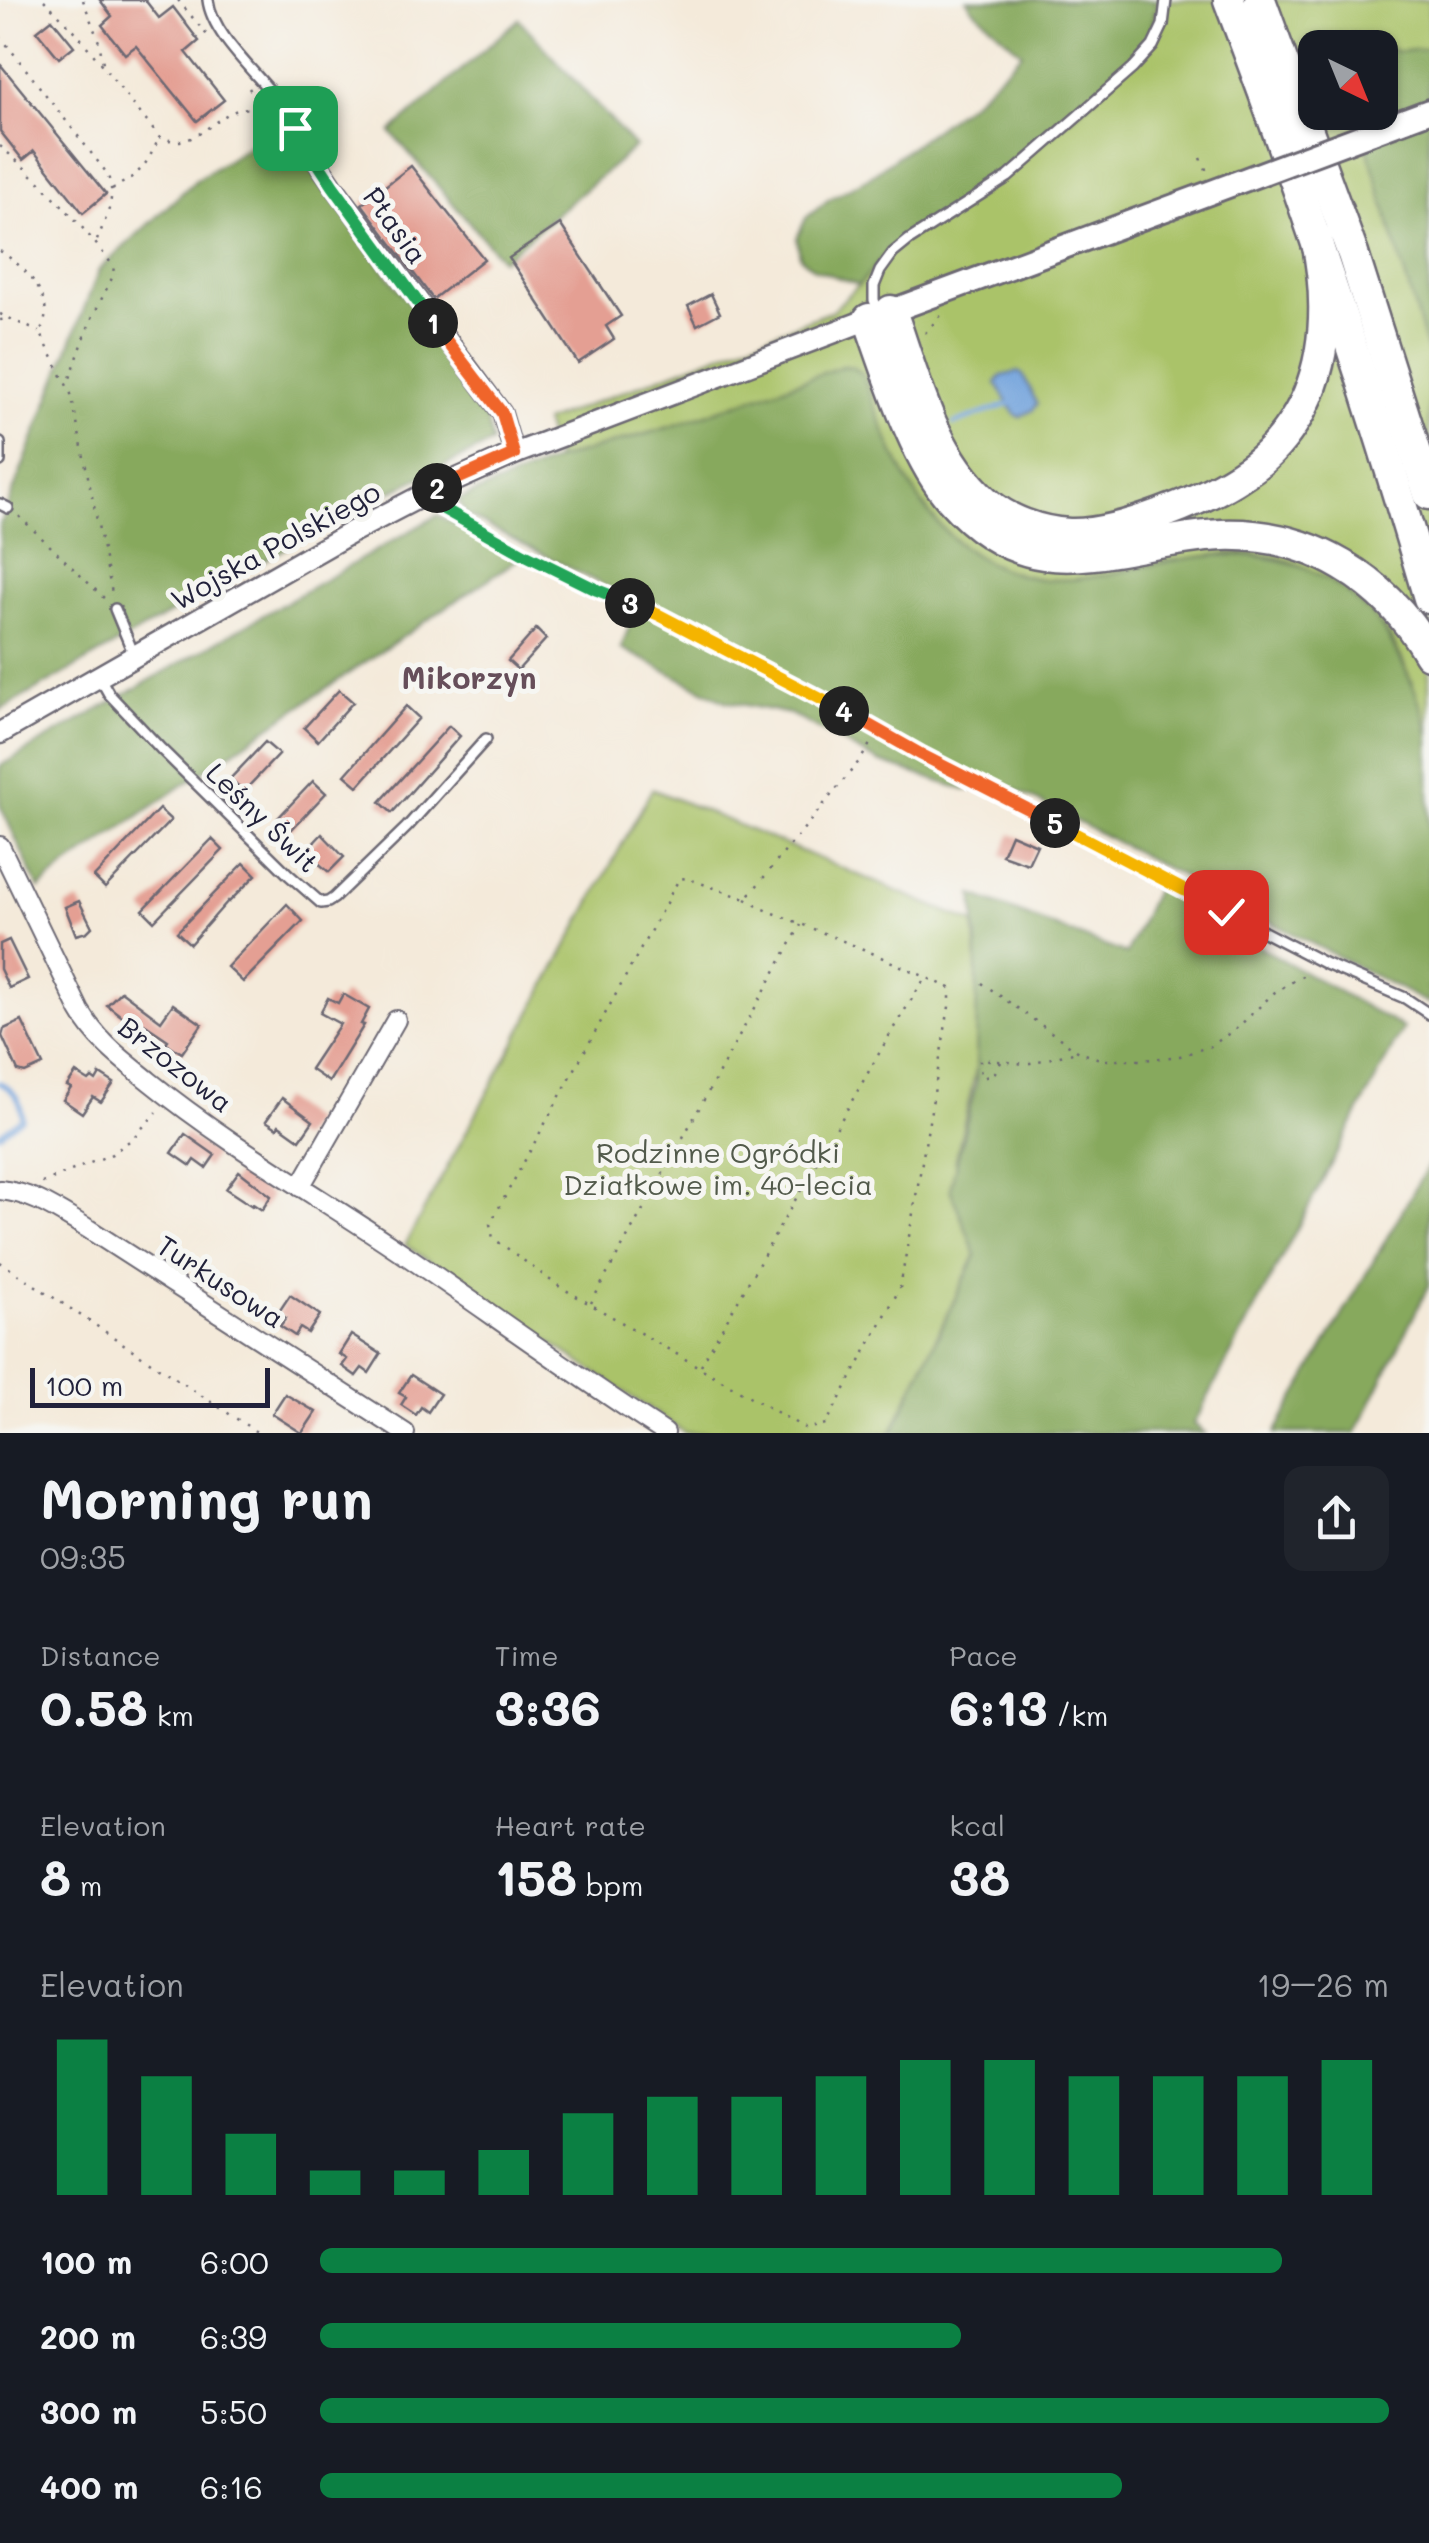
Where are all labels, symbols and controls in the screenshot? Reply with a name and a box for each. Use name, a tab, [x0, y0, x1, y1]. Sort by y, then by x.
north arrow	[1298, 30, 1398, 130]
map controls	[1298, 30, 1398, 130]
pin	[253, 86, 338, 171]
icon: arrive	[268, 101, 323, 156]
street label: Ptasia	[356, 179, 436, 271]
pin: 1	[408, 298, 458, 348]
text: 1	[427, 305, 439, 341]
pin: 2	[412, 463, 462, 513]
text: 2	[429, 470, 445, 506]
street label: Wojska Polskiego	[164, 473, 386, 617]
pin: 3	[605, 578, 655, 628]
text: 3	[622, 585, 638, 621]
district label: Mikorzyn	[402, 657, 536, 697]
pin: 4	[819, 686, 869, 736]
text: 4	[835, 693, 853, 729]
street label: Leśny Świt	[199, 754, 327, 880]
pin: 5	[1030, 798, 1080, 848]
text: 5	[1047, 805, 1063, 841]
pin	[1184, 870, 1269, 955]
icon: check	[1199, 885, 1254, 940]
street label: Brzozowa	[112, 1008, 240, 1120]
park label: Rodzinne Ogródki Działkowe im. 40-lecia	[563, 1134, 873, 1202]
street label: Turkusowa	[151, 1227, 291, 1335]
scale bar	[30, 1363, 270, 1408]
text: 100 m	[45, 1367, 123, 1403]
text: Morning run	[40, 1461, 373, 1533]
button: share	[1284, 1466, 1389, 1571]
text: 09:35	[40, 1535, 126, 1577]
text: Distance	[40, 1637, 161, 1673]
text: Time	[495, 1637, 558, 1673]
text: Pace	[949, 1637, 1018, 1673]
text: 0.58	[40, 1673, 148, 1739]
text: 3:36	[495, 1673, 601, 1739]
text: 6:13	[949, 1673, 1048, 1739]
text: km	[148, 1697, 194, 1733]
text: /km	[1048, 1697, 1108, 1733]
text: Elevation	[40, 1807, 166, 1843]
text: Heart rate	[495, 1807, 646, 1843]
text: kcal	[949, 1807, 1005, 1843]
text: 8	[40, 1843, 71, 1909]
text: 158	[495, 1843, 577, 1909]
text: 38	[949, 1843, 1010, 1909]
text: m	[71, 1867, 102, 1903]
text: bpm	[577, 1867, 643, 1903]
text: Elevation	[40, 1963, 184, 2005]
text: 19–26 m	[1257, 1963, 1389, 2005]
text: 100 m	[40, 2240, 132, 2282]
text: 6:00	[200, 2240, 269, 2282]
text: 200 m	[40, 2315, 136, 2357]
text: 6:39	[200, 2315, 267, 2357]
text: 300 m	[40, 2390, 137, 2432]
text: 5:50	[200, 2390, 267, 2432]
text: 400 m	[40, 2465, 138, 2507]
text: 6:16	[200, 2465, 263, 2507]

